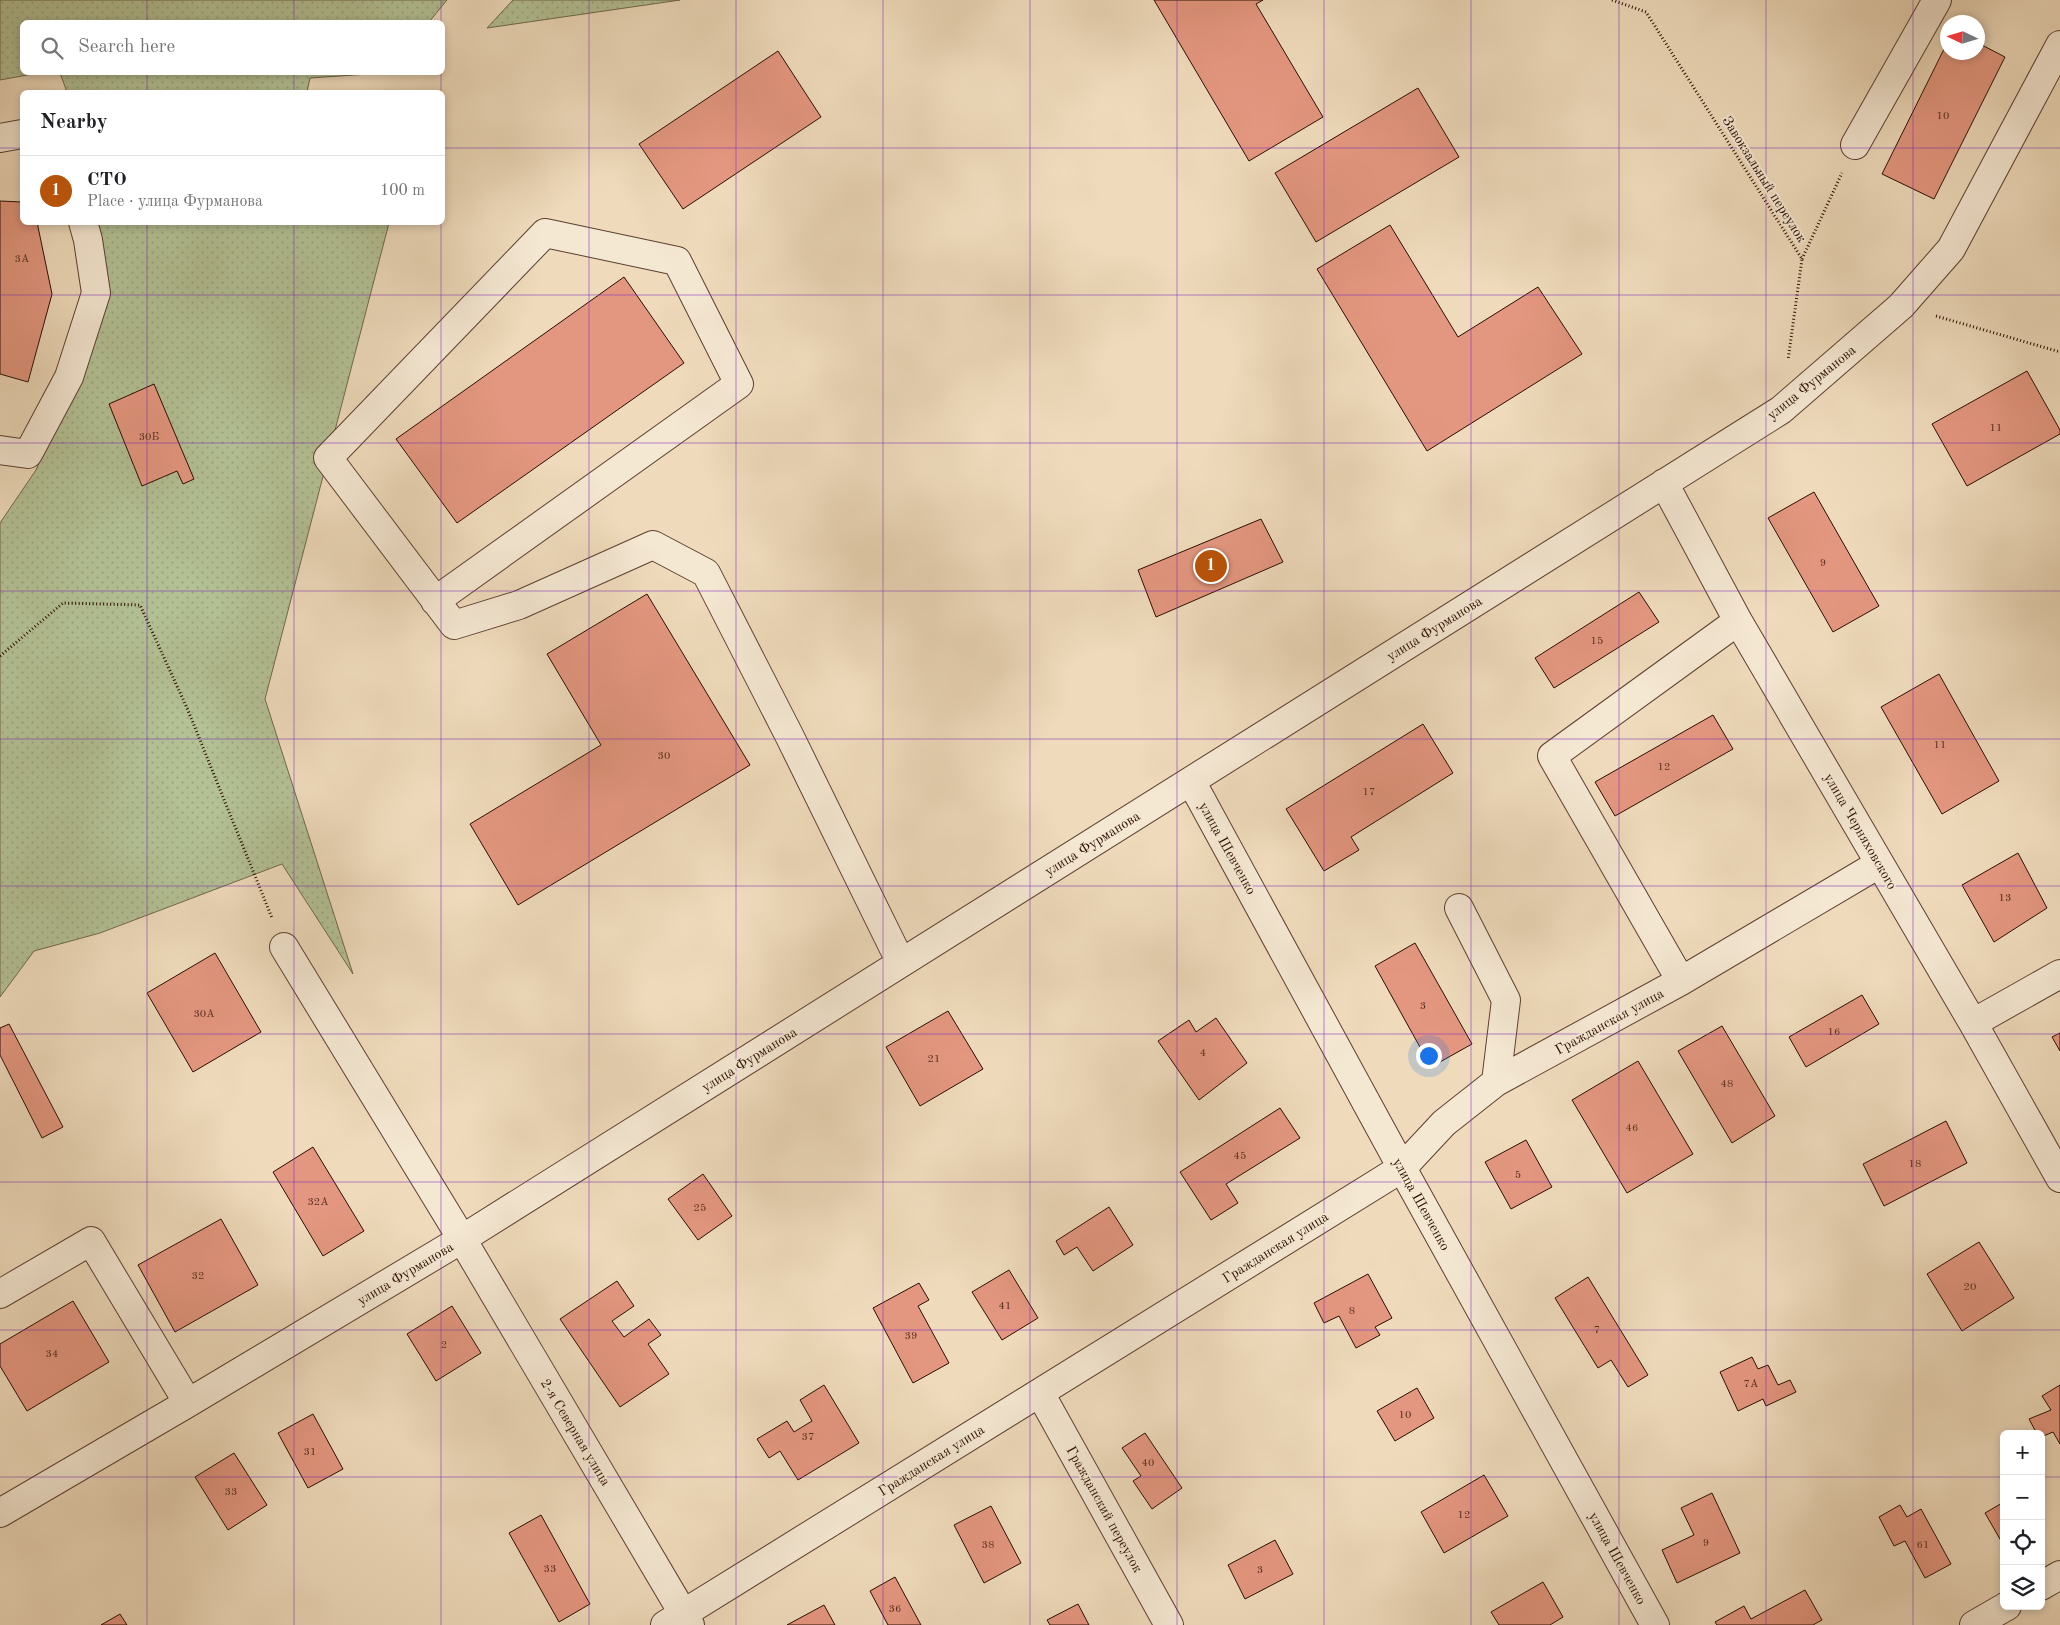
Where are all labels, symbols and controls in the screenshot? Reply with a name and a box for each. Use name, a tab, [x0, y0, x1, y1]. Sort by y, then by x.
north arrow	[1940, 15, 1985, 60]
search box	[20, 20, 445, 75]
icon: search	[38, 34, 66, 62]
text: Search here	[78, 38, 175, 57]
house number: 10	[1937, 111, 1949, 122]
text: Nearby	[40, 112, 108, 133]
street label: Завокзальный переулок	[1720, 114, 1809, 245]
text: СТО	[87, 171, 127, 190]
text: 1	[51, 183, 61, 199]
text: 100 m	[380, 183, 425, 199]
text: Place · улица Фурманова	[87, 194, 263, 210]
house number: 3А	[15, 254, 30, 265]
street label: улица Фурманова	[1765, 343, 1859, 423]
house number: 11	[1990, 423, 2002, 434]
house number: 30Б	[139, 432, 159, 443]
pin: 1	[1195, 547, 1227, 585]
house number: 9	[1820, 558, 1826, 569]
street label: улица Фурманова	[1384, 594, 1485, 664]
house number: 15	[1591, 636, 1603, 647]
house number: 11	[1934, 740, 1946, 751]
house number: 30	[658, 751, 670, 762]
house number: 12	[1658, 762, 1670, 773]
street label: улица Черняховского	[1821, 771, 1899, 892]
house number: 17	[1363, 787, 1375, 798]
street label: улица Шевченко	[1196, 800, 1258, 897]
street label: улица Фурманова	[1042, 809, 1143, 879]
house number: 13	[1999, 893, 2011, 904]
street label: Гражданская улица	[1553, 986, 1666, 1058]
house number: 3	[1420, 1001, 1426, 1012]
house number: 30А	[193, 1009, 215, 1020]
street label: улица Фурманова	[699, 1025, 800, 1095]
house number: 16	[1828, 1027, 1840, 1038]
your location	[1416, 1043, 1442, 1069]
house number: 4	[1200, 1048, 1206, 1059]
house number: 21	[928, 1054, 940, 1065]
house number: 48	[1721, 1079, 1733, 1090]
house number: 46	[1626, 1123, 1638, 1134]
house number: 45	[1234, 1151, 1246, 1162]
street label: улица Шевченко	[1390, 1156, 1452, 1253]
house number: 18	[1909, 1159, 1921, 1170]
house number: 5	[1515, 1170, 1521, 1181]
house number: 32А	[307, 1197, 329, 1208]
house number: 25	[694, 1203, 706, 1214]
street label: Гражданская улица	[1220, 1210, 1331, 1286]
street label: улица Фурманова	[355, 1240, 456, 1308]
house number: 32	[192, 1271, 204, 1282]
house number: 20	[1964, 1282, 1976, 1293]
house number: 41	[999, 1301, 1011, 1312]
house number: 8	[1349, 1306, 1355, 1317]
house number: 7	[1594, 1325, 1600, 1336]
house number: 39	[905, 1331, 917, 1342]
house number: 2	[441, 1340, 447, 1351]
house number: 34	[46, 1349, 58, 1360]
street label: 2-я Северная улица	[538, 1376, 613, 1489]
house number: 7А	[1744, 1379, 1759, 1390]
house number: 10	[1399, 1410, 1411, 1421]
street label: Гражданская улица	[876, 1423, 987, 1499]
map controls	[2000, 1430, 2045, 1610]
button: +	[2000, 1430, 2045, 1475]
house number: 37	[802, 1432, 814, 1443]
street label: Гражданский переулок	[1063, 1444, 1145, 1575]
house number: 31	[304, 1447, 316, 1458]
house number: 40	[1142, 1458, 1154, 1469]
button: −	[2000, 1475, 2045, 1520]
house number: 33	[225, 1487, 237, 1498]
house number: 12	[1458, 1510, 1470, 1521]
street label: улица Шевченко	[1586, 1510, 1648, 1607]
button: locate	[2000, 1520, 2045, 1565]
house number: 9	[1703, 1538, 1709, 1549]
house number: 38	[982, 1540, 994, 1551]
house number: 61	[1917, 1540, 1929, 1551]
house number: 33	[544, 1564, 556, 1575]
house number: 3	[1257, 1565, 1263, 1576]
button: layers	[2000, 1565, 2045, 1610]
house number: 36	[889, 1604, 901, 1615]

